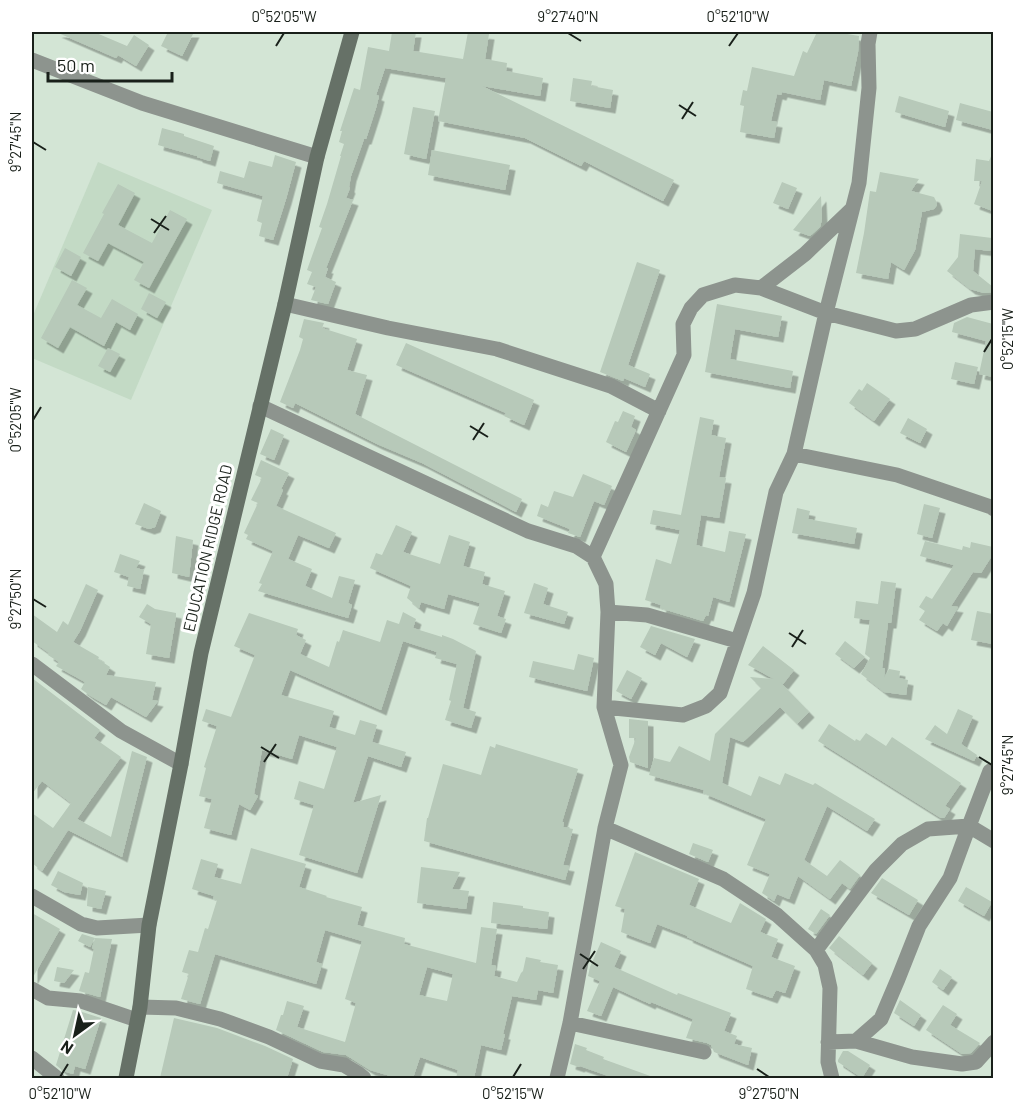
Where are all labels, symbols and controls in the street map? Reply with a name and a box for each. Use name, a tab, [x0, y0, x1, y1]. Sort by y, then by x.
text: 0°52'05"W	[251, 7, 317, 25]
text: 9°27'40"N	[537, 7, 599, 25]
text: 0°52'10"W	[707, 7, 769, 25]
scale bar	[48, 45, 172, 83]
text: 50 m	[57, 54, 95, 76]
text: 9°27'45"N	[6, 112, 24, 172]
text: 0°52'15"W	[998, 308, 1016, 370]
text: 0°52'05"W	[6, 387, 24, 453]
street label: EDUCATION RIDGE ROAD	[178, 463, 236, 633]
text: 9°27'50"N	[6, 569, 24, 629]
text: 9°27'45"N	[998, 735, 1016, 795]
north arrow	[45, 1005, 105, 1065]
text: N	[57, 1037, 76, 1059]
text: 0°52'10"W	[29, 1084, 91, 1102]
text: 0°52'15"W	[482, 1084, 544, 1102]
text: 9°27'50"N	[739, 1084, 799, 1102]

